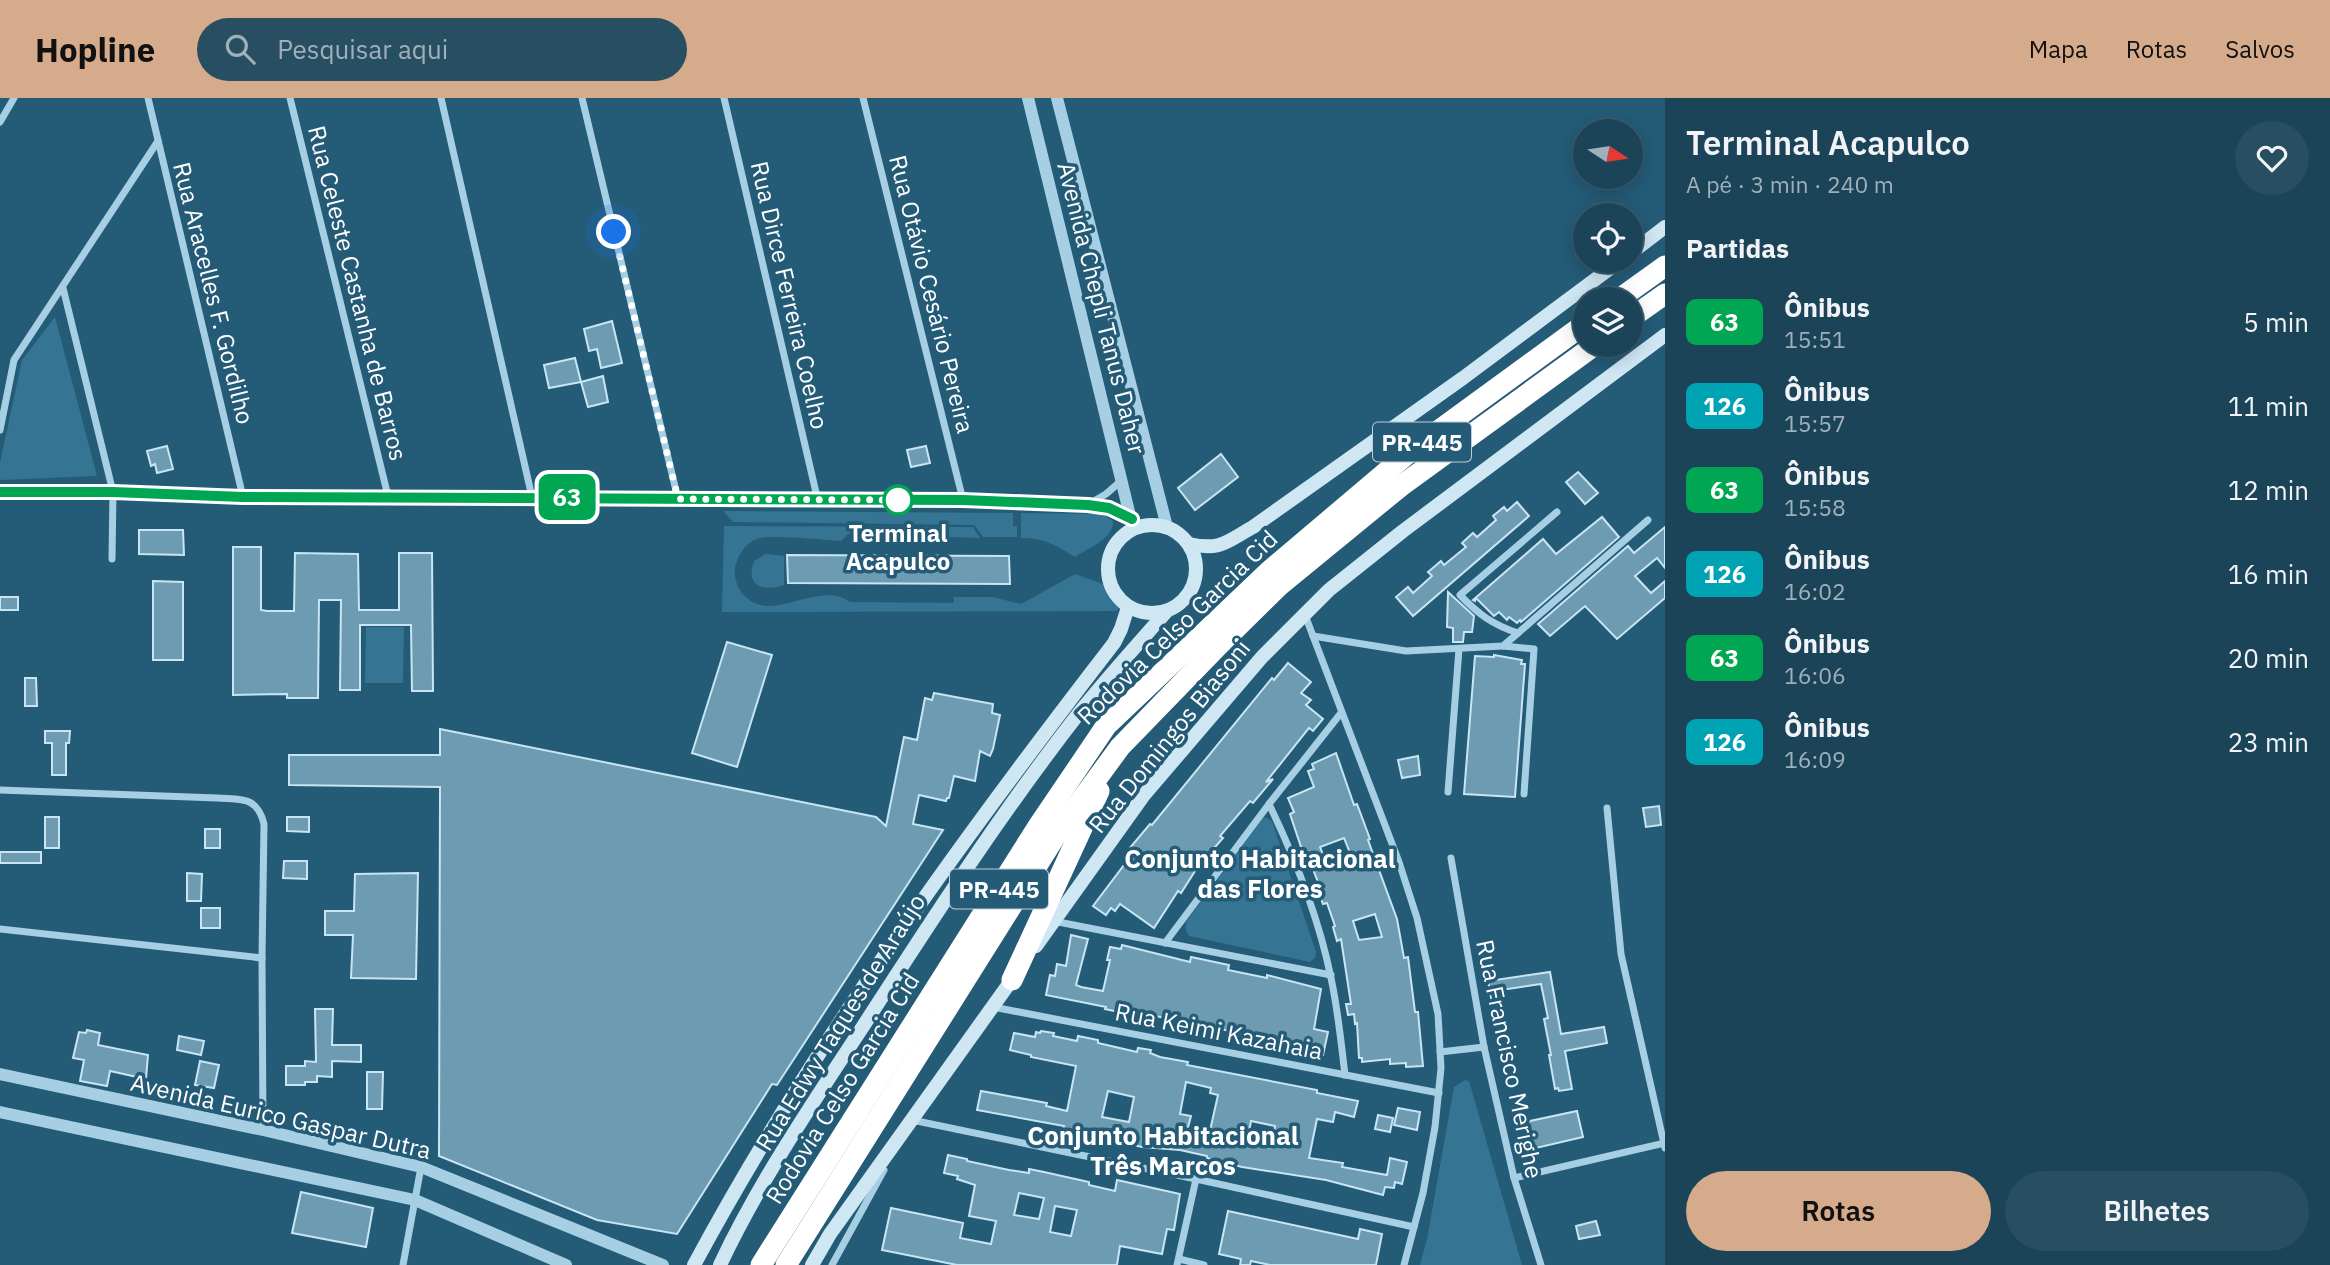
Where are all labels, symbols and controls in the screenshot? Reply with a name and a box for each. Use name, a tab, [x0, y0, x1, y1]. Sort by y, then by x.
search box	[197, 18, 687, 81]
text: Hopline	[35, 28, 155, 71]
icon: search	[221, 30, 259, 68]
text: Pesquisar aqui	[277, 32, 448, 66]
text: Mapa	[2029, 33, 2088, 65]
text: Rotas	[2126, 33, 2187, 65]
text: Salvos	[2225, 33, 2295, 65]
north arrow	[1573, 119, 1643, 189]
map controls	[1573, 119, 1643, 357]
text: Terminal Acapulco	[1686, 121, 1970, 164]
button: heart	[2235, 121, 2309, 195]
street label: Rua Celeste Castanha de Barros	[301, 122, 415, 464]
street label: Rua Otávio Cesário Pereira	[882, 152, 982, 437]
street label: Rua Dirce Ferreira Coelho	[744, 158, 836, 432]
street label: Rua Aracelles F. Gordilho	[166, 159, 262, 427]
street label: Avenida Chepli Tanus Daher	[1050, 159, 1154, 457]
text: A pé · 3 min · 240 m	[1686, 169, 1894, 199]
button: locate	[1573, 203, 1643, 273]
your location	[596, 214, 631, 249]
text: Partidas	[1686, 231, 1789, 265]
button: layers	[1573, 287, 1643, 357]
text: Ônibus	[1784, 290, 1870, 324]
text: 5 min	[2243, 305, 2309, 339]
text: 63	[1710, 306, 1739, 338]
text: 15:51	[1784, 324, 1846, 354]
text: Ônibus	[1784, 374, 1870, 408]
text: 11 min	[2228, 389, 2309, 423]
text: 126	[1703, 390, 1746, 422]
text: 15:57	[1784, 408, 1846, 438]
road number: PR-445	[1373, 422, 1471, 462]
text: Ônibus	[1784, 458, 1870, 492]
text: 12 min	[2228, 473, 2309, 507]
line badge: 63	[536, 474, 598, 520]
text: 63	[1710, 474, 1739, 506]
text: 63	[553, 481, 581, 513]
marker: Terminal Acapulco	[883, 485, 913, 515]
text: 15:58	[1784, 492, 1846, 522]
place label: Terminal Acapulco	[846, 517, 950, 577]
street label: Rodovia Celso Garcia Cid	[1070, 523, 1284, 731]
text: Ônibus	[1784, 542, 1870, 576]
text: 16 min	[2228, 557, 2309, 591]
text: 126	[1703, 558, 1746, 590]
text: 16:02	[1784, 576, 1846, 606]
text: Ônibus	[1784, 626, 1870, 660]
street label: Rua Domingos Biasoni	[1081, 633, 1257, 839]
text: 20 min	[2228, 641, 2309, 675]
text: 63	[1710, 642, 1739, 674]
text: 16:06	[1784, 660, 1846, 690]
text: Ônibus	[1784, 710, 1870, 744]
text: 23 min	[2228, 725, 2309, 759]
text: 126	[1703, 726, 1746, 758]
text: 16:09	[1784, 744, 1846, 774]
district label: Conjunto Habitacional das Flores	[1124, 841, 1396, 905]
road number: PR-445	[950, 870, 1048, 908]
street label: Rua Edwy Taques de Araújo	[748, 888, 932, 1156]
street label: Rua Francisco Merighe	[1469, 937, 1551, 1181]
street label: Rodovia Celso Garcia Cid	[758, 966, 926, 1210]
street label: Rua Keimi Kazahaia	[1112, 995, 1326, 1067]
street label: Avenida Eurico Gaspar Dutra	[128, 1066, 434, 1166]
district label: Conjunto Habitacional Três Marcos	[1027, 1118, 1299, 1182]
button: Rotas	[1686, 1171, 1991, 1251]
button: Bilhetes	[2005, 1171, 2309, 1251]

